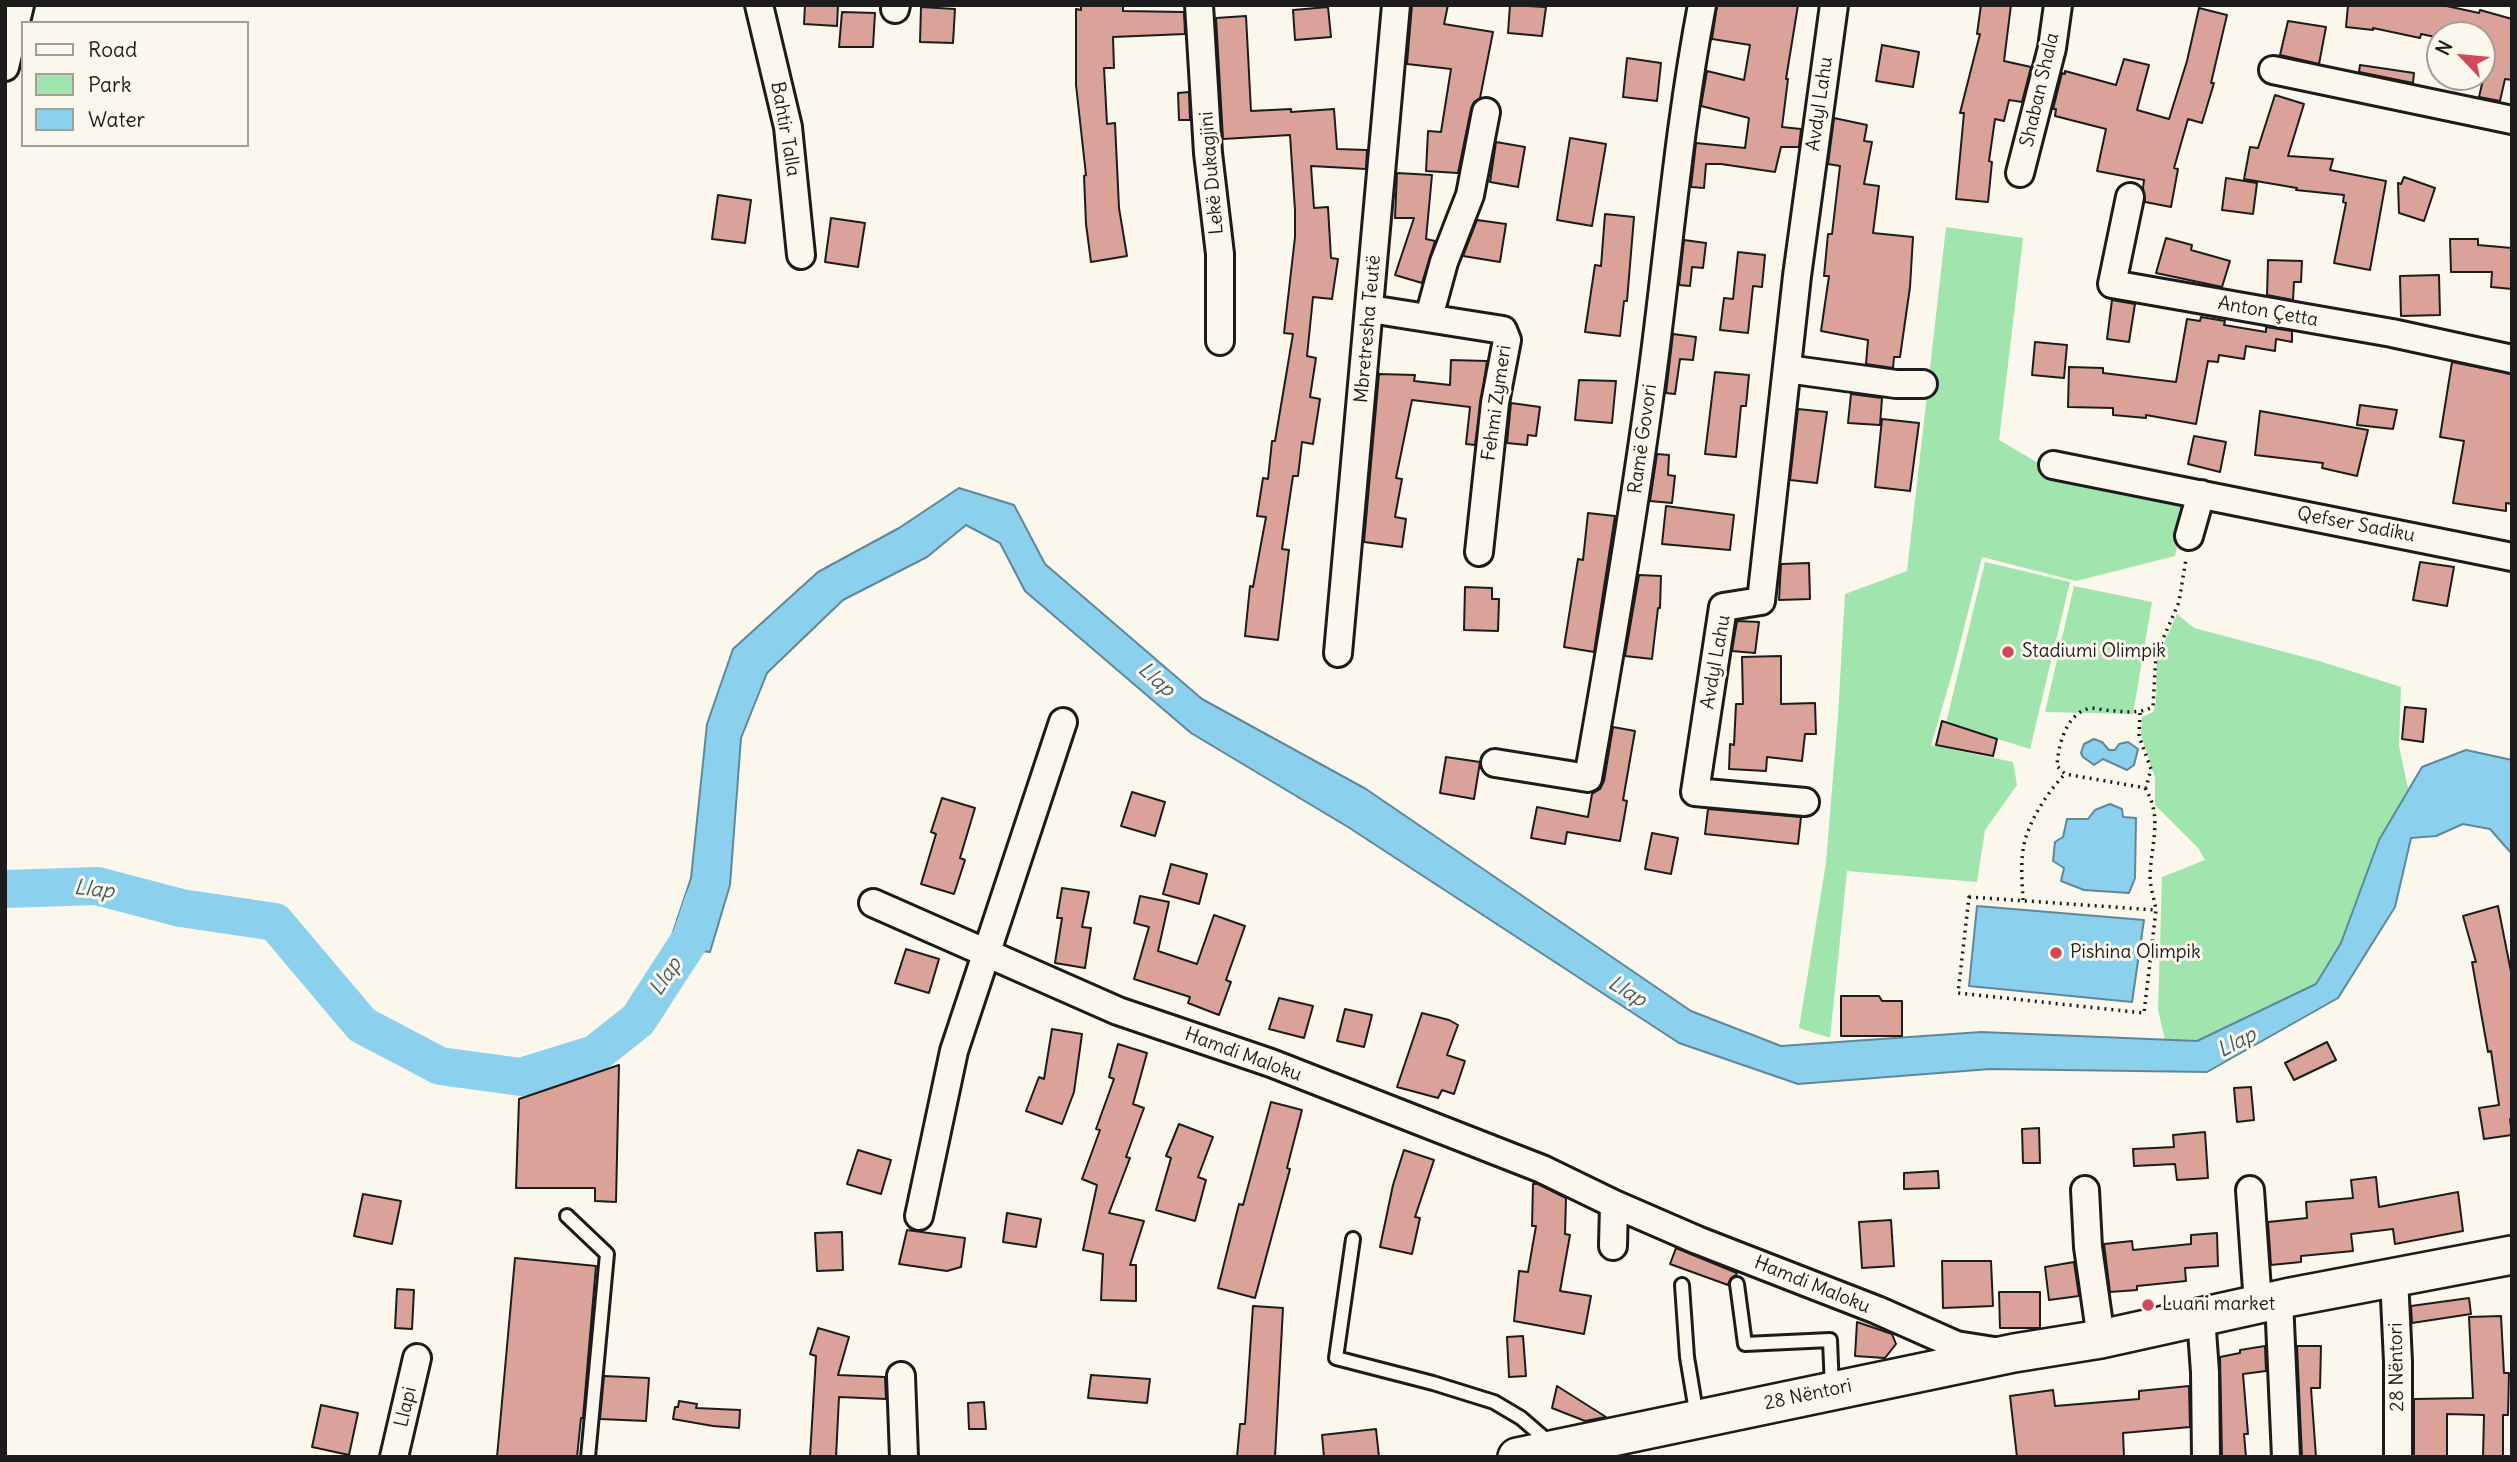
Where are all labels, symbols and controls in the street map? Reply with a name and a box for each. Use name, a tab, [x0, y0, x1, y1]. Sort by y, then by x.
legend	[21, 21, 248, 147]
north arrow	[2426, 21, 2496, 91]
street label: Shaban Shala	[2016, 31, 2064, 149]
text: Road	[88, 36, 137, 63]
text: N	[2430, 37, 2458, 59]
street label: Avdyl Lahu	[1802, 55, 1838, 153]
text: Park	[88, 71, 131, 98]
street label: Bahtir Talla	[765, 80, 805, 178]
text: Water	[88, 106, 145, 133]
street label: Lekë Dukagjini	[1195, 110, 1229, 236]
street label: Mbretresha Teutë	[1350, 254, 1386, 404]
street label: Anton Çetta	[2216, 292, 2320, 332]
street label: Fehmi Zymeri	[1478, 344, 1516, 462]
street label: Ramë Govori	[1624, 383, 1662, 495]
street label: Qefser Sadiku	[2295, 502, 2417, 548]
street label: Avdyl Lahu	[1697, 613, 1735, 711]
place label: Stadiumi Olimpik	[2022, 641, 2166, 663]
marker: Stadiumi Olimpik	[2000, 644, 2016, 660]
water label: Llap	[1133, 657, 1179, 703]
water label: Llap	[73, 875, 115, 905]
place label: Pishina Olimpik	[2070, 942, 2201, 964]
marker: Pishina Olimpik	[2048, 945, 2064, 961]
water label: Llap	[645, 953, 687, 1001]
water label: Llap	[1603, 971, 1651, 1013]
water label: Llap	[2213, 1022, 2261, 1064]
street label: Hamdi Maloku	[1181, 1023, 1305, 1087]
street label: Hamdi Maloku	[1751, 1251, 1873, 1319]
place label: Luani market	[2162, 1294, 2275, 1316]
marker: Luani market	[2140, 1297, 2156, 1313]
street label: 28 Nëntori	[2385, 1322, 2409, 1412]
street label: 28 Nëntori	[1762, 1375, 1854, 1415]
street label: Llapi	[390, 1385, 422, 1429]

